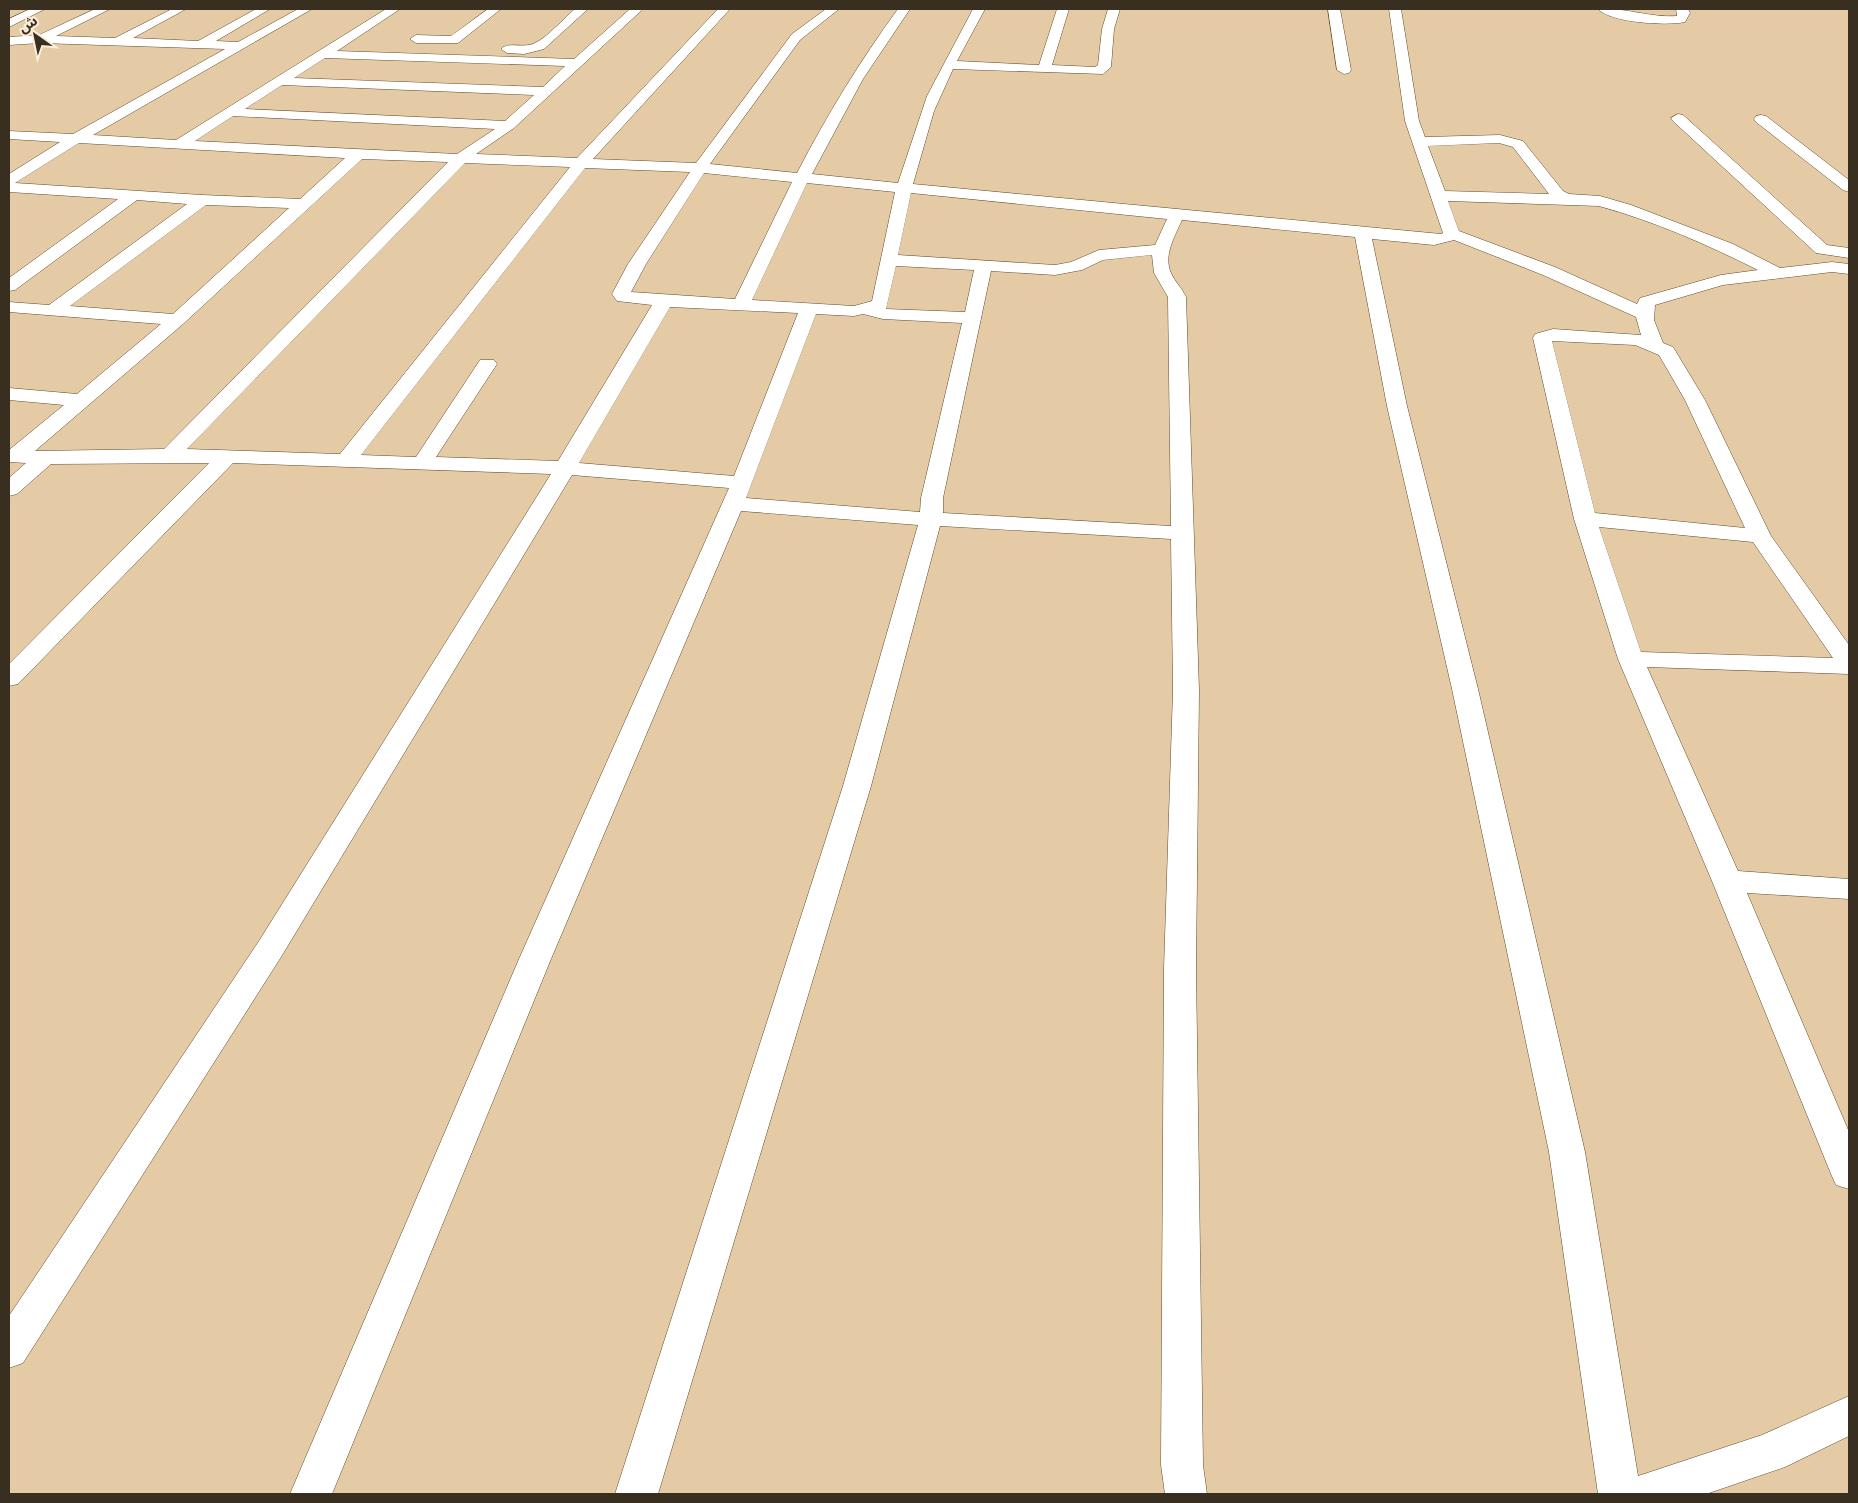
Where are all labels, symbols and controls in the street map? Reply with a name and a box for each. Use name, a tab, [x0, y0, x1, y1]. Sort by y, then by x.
north arrow	[10, 10, 60, 60]
text: ش	[15, 11, 41, 37]

